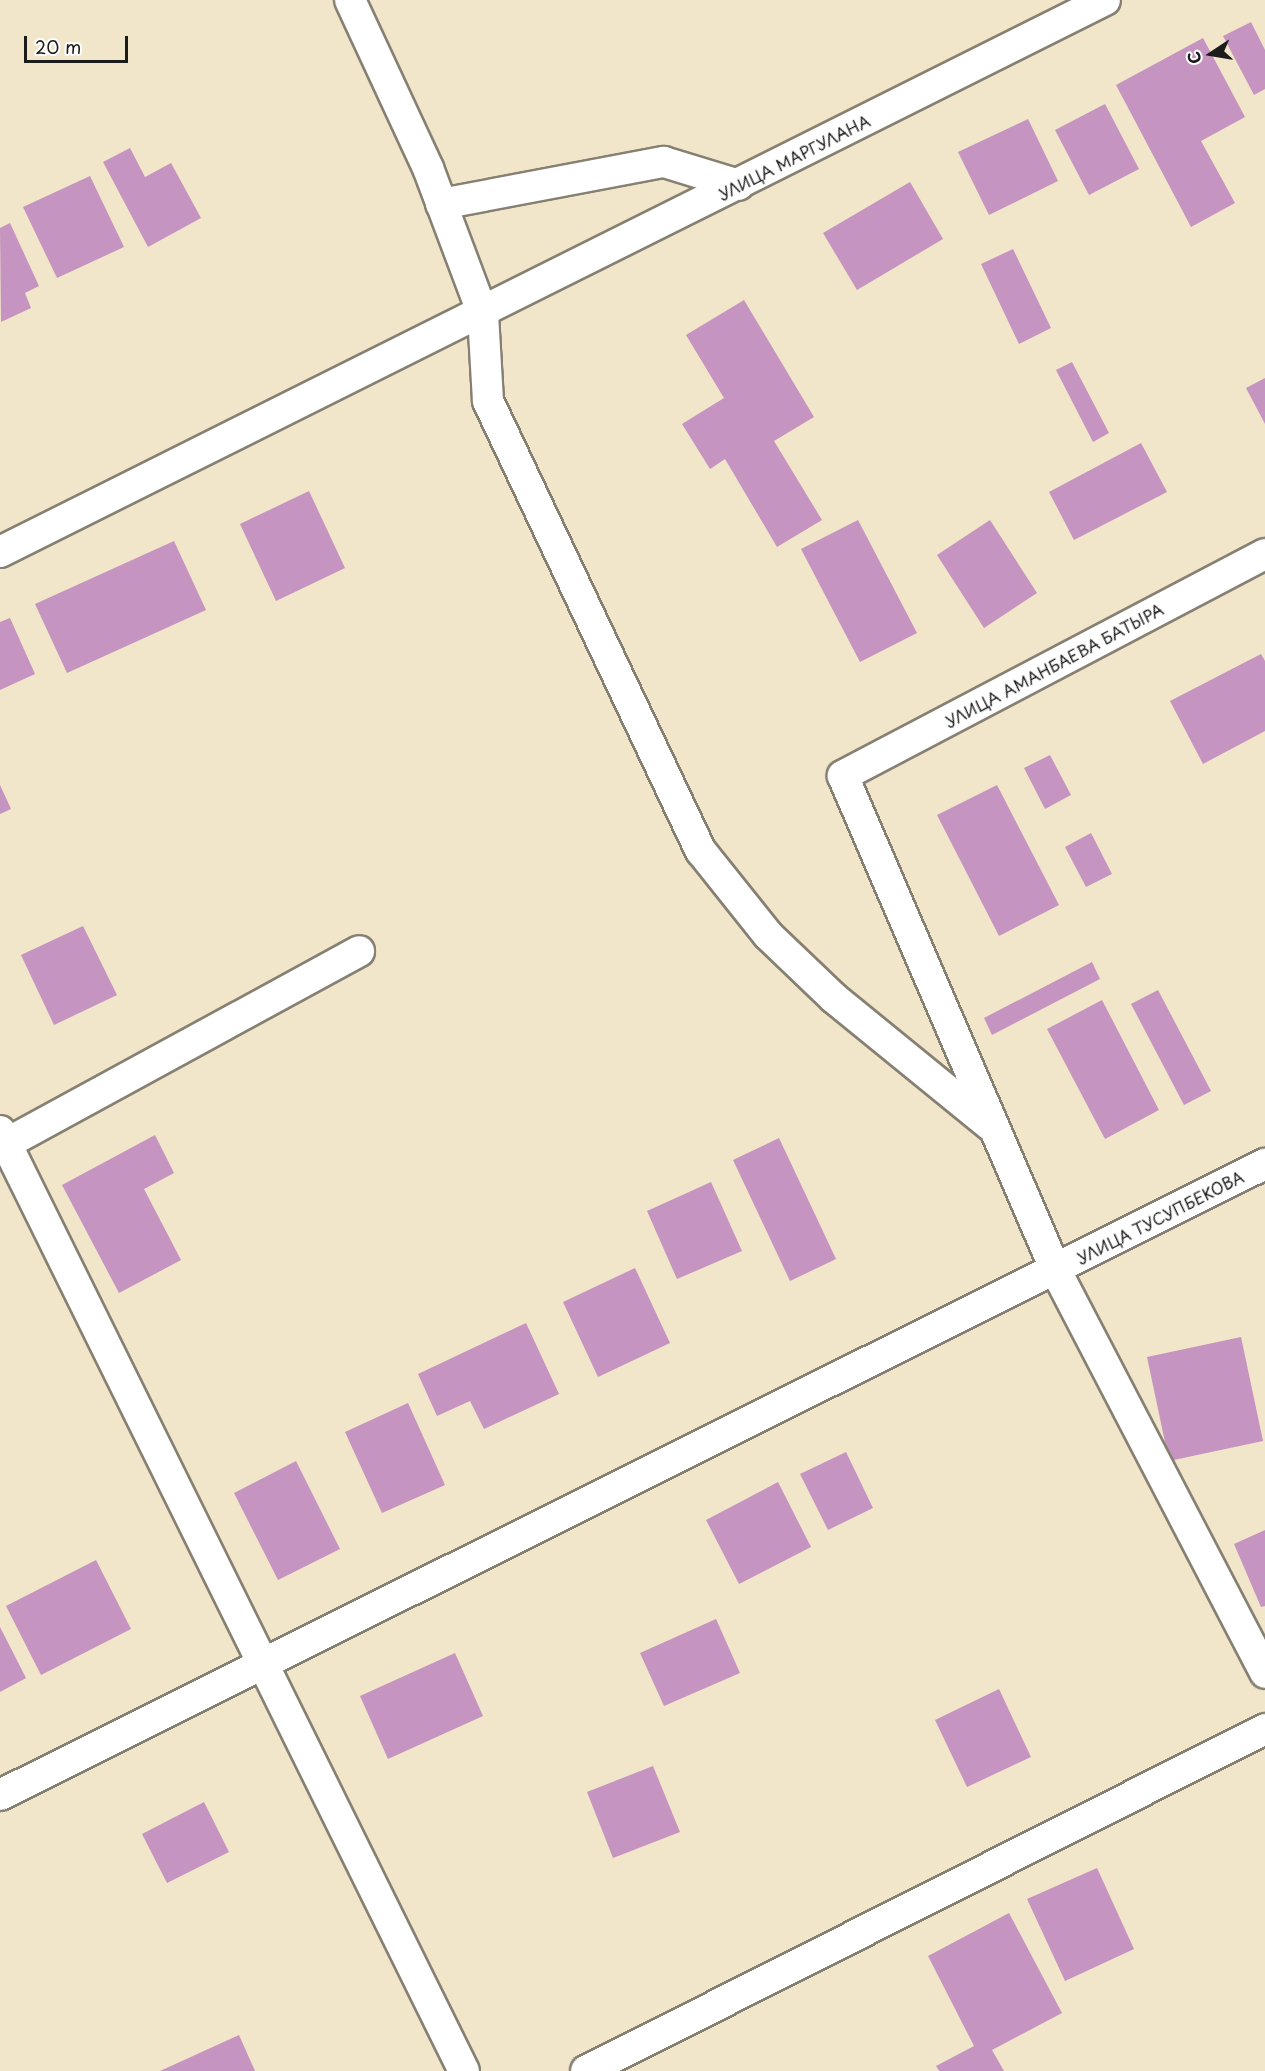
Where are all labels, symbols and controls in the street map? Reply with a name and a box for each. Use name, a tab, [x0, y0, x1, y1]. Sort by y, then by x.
scale bar	[27, 24, 130, 62]
north arrow	[1181, 24, 1241, 84]
text: 20 m	[35, 33, 81, 60]
text: С	[1180, 49, 1206, 66]
street label: УЛИЦА МАРГУЛАНА	[715, 110, 873, 204]
street label: УЛИЦА АМАНБАЕВА БАТЫРА	[942, 599, 1166, 731]
street label: УЛИЦА ТУСУПБЕКОВА	[1072, 1166, 1248, 1268]

